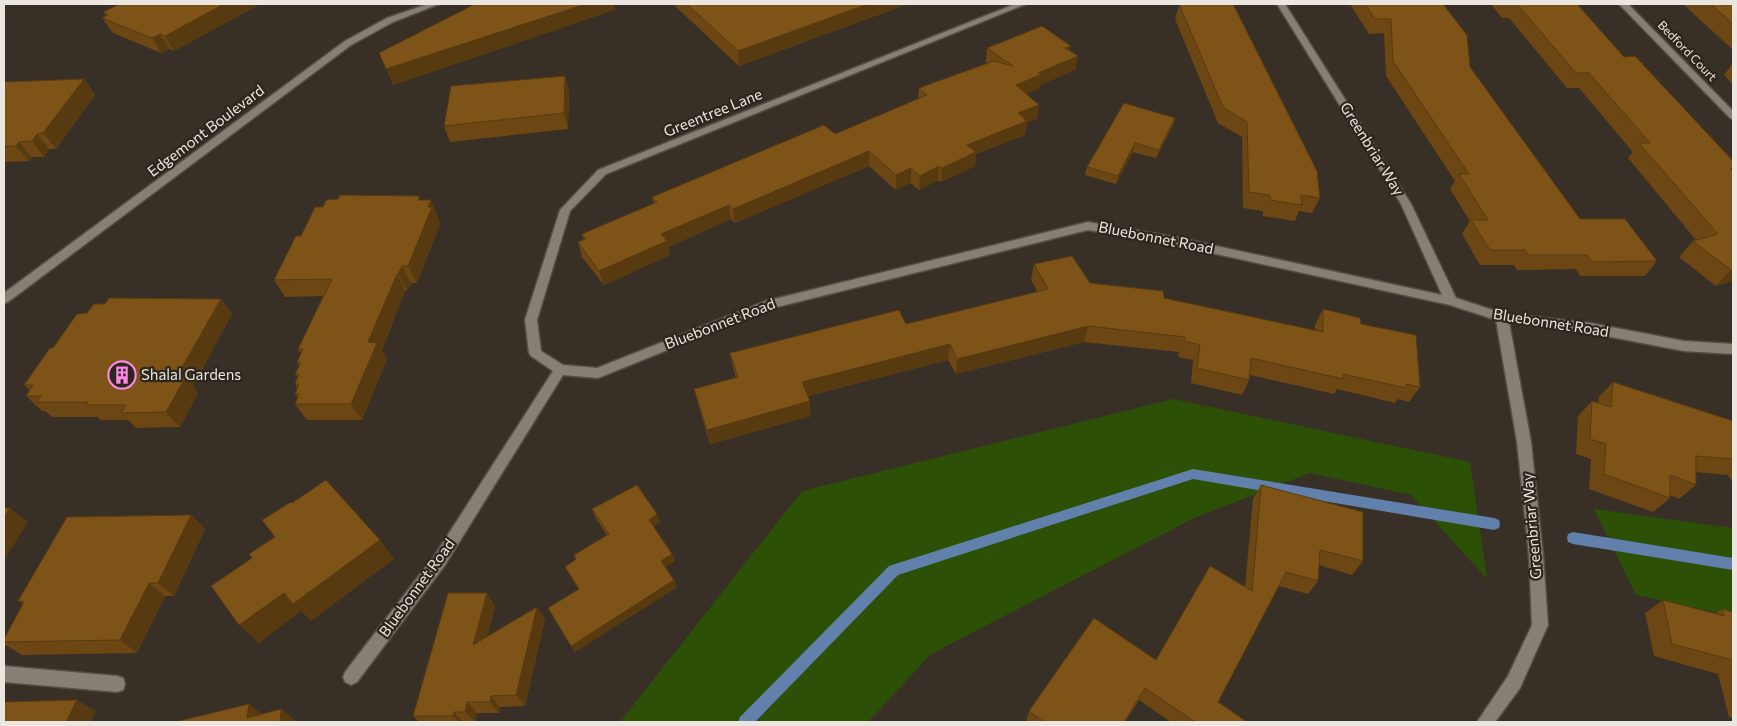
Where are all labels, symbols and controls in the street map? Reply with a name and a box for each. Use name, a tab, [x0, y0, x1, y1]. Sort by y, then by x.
street label: Bedford Court	[1656, 17, 1720, 83]
street label: Edgemont Boulevard	[143, 80, 267, 180]
street label: Greentree Lane	[661, 84, 765, 140]
street label: Greenbriar Way	[1337, 99, 1409, 199]
street label: Bluebonnet Road	[1097, 217, 1215, 257]
street label: Bluebonnet Road	[662, 294, 777, 352]
street label: Bluebonnet Road	[1492, 304, 1610, 340]
building icon: Shalal Gardens	[107, 360, 137, 390]
place label: Shalal Gardens	[141, 365, 241, 383]
street label: Greenbriar Way	[1517, 472, 1545, 580]
street label: Bluebonnet Road	[375, 535, 458, 640]

